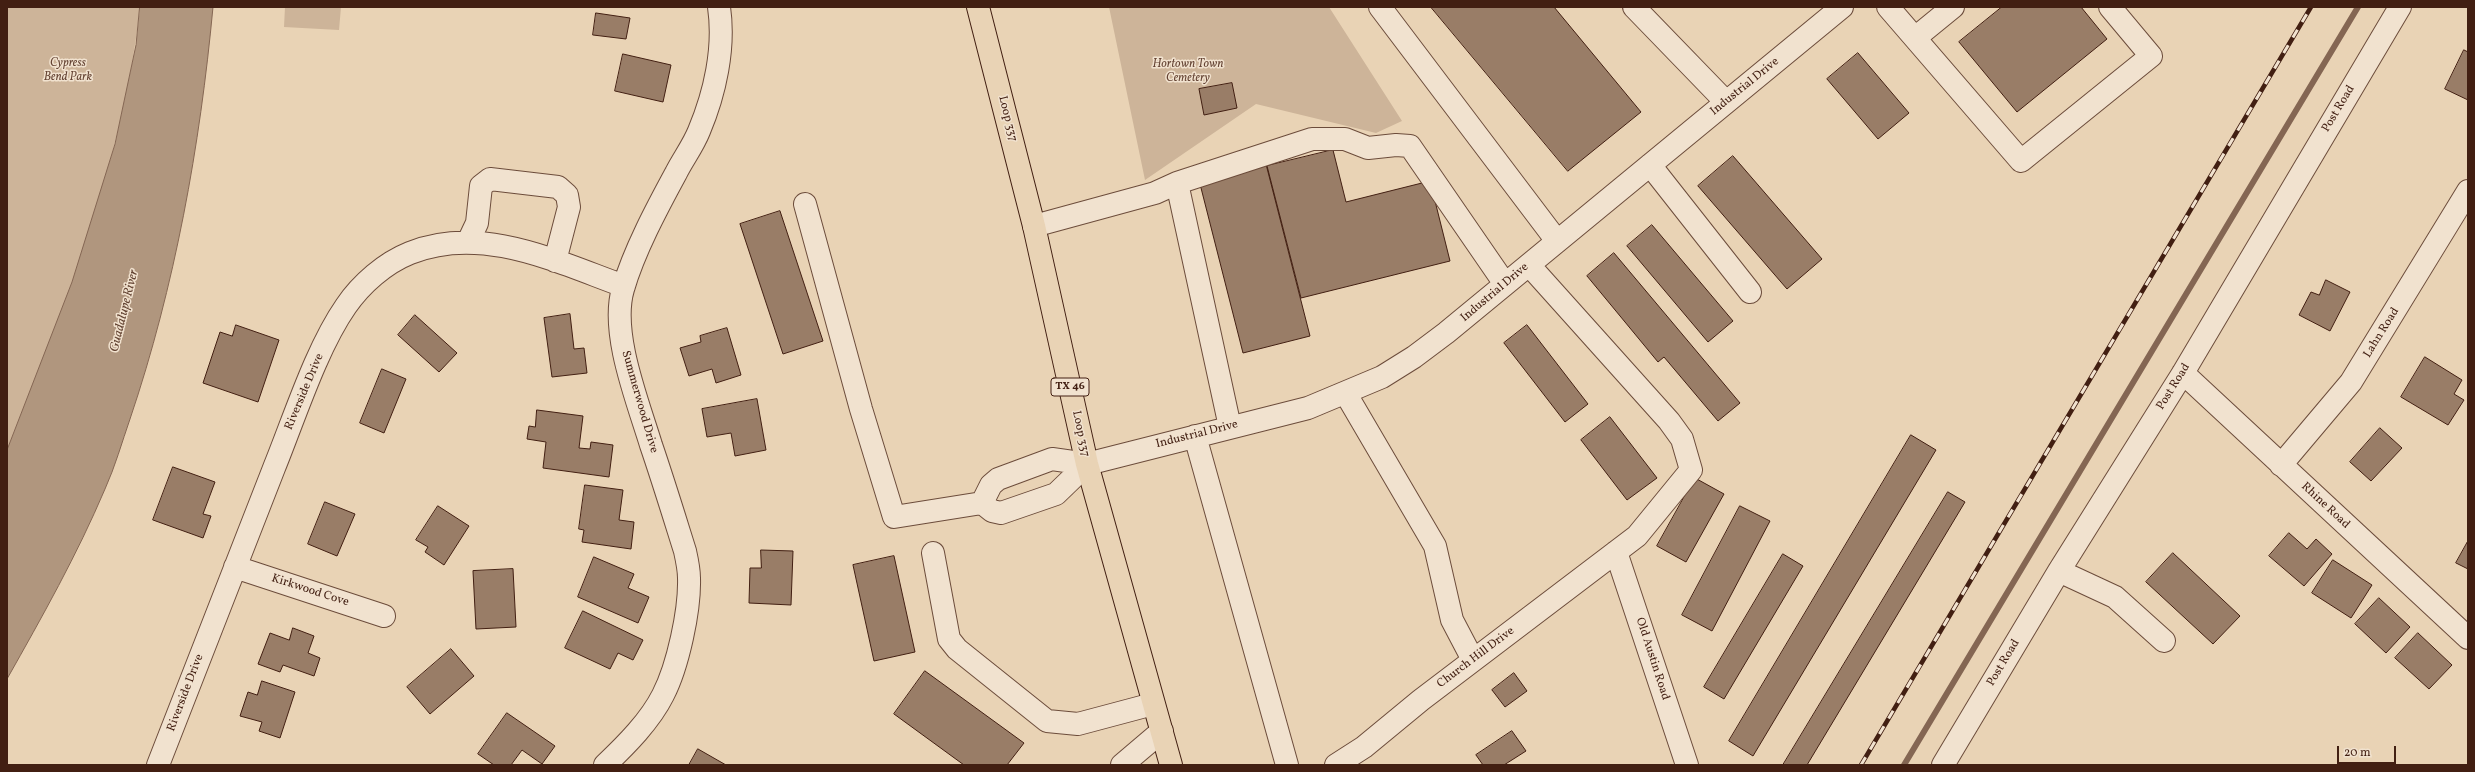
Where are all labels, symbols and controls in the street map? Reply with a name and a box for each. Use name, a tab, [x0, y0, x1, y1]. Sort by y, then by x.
street label: Industrial Drive	[1708, 55, 1782, 119]
park label: Cypress Bend Park	[44, 57, 92, 85]
park label: Hortown Town Cemetery	[1152, 58, 1224, 86]
street label: Post Road	[2319, 83, 2359, 135]
street label: Loop 337	[994, 95, 1020, 143]
street label: Industrial Drive	[1458, 260, 1532, 326]
water label: Guadalupe River	[107, 268, 143, 354]
street label: Lahn Road	[2361, 305, 2403, 361]
street label: Summerwood Drive	[618, 349, 660, 455]
street label: Riverside Drive	[282, 352, 328, 432]
street label: Post Road	[2154, 361, 2194, 413]
road number: TX 46	[1051, 378, 1089, 396]
street label: Loop 337	[1068, 410, 1092, 458]
street label: Industrial Drive	[1154, 418, 1240, 452]
street label: Rhine Road	[2298, 480, 2352, 532]
street label: Kirkwood Cove	[270, 572, 350, 610]
street label: Old Austin Road	[1632, 616, 1672, 702]
street label: Church Hill Drive	[1435, 624, 1517, 692]
street label: Post Road	[1984, 637, 2024, 689]
street label: Riverside Drive	[165, 652, 207, 734]
scale bar	[2339, 738, 2398, 764]
text: 20 m	[2344, 745, 2371, 761]

